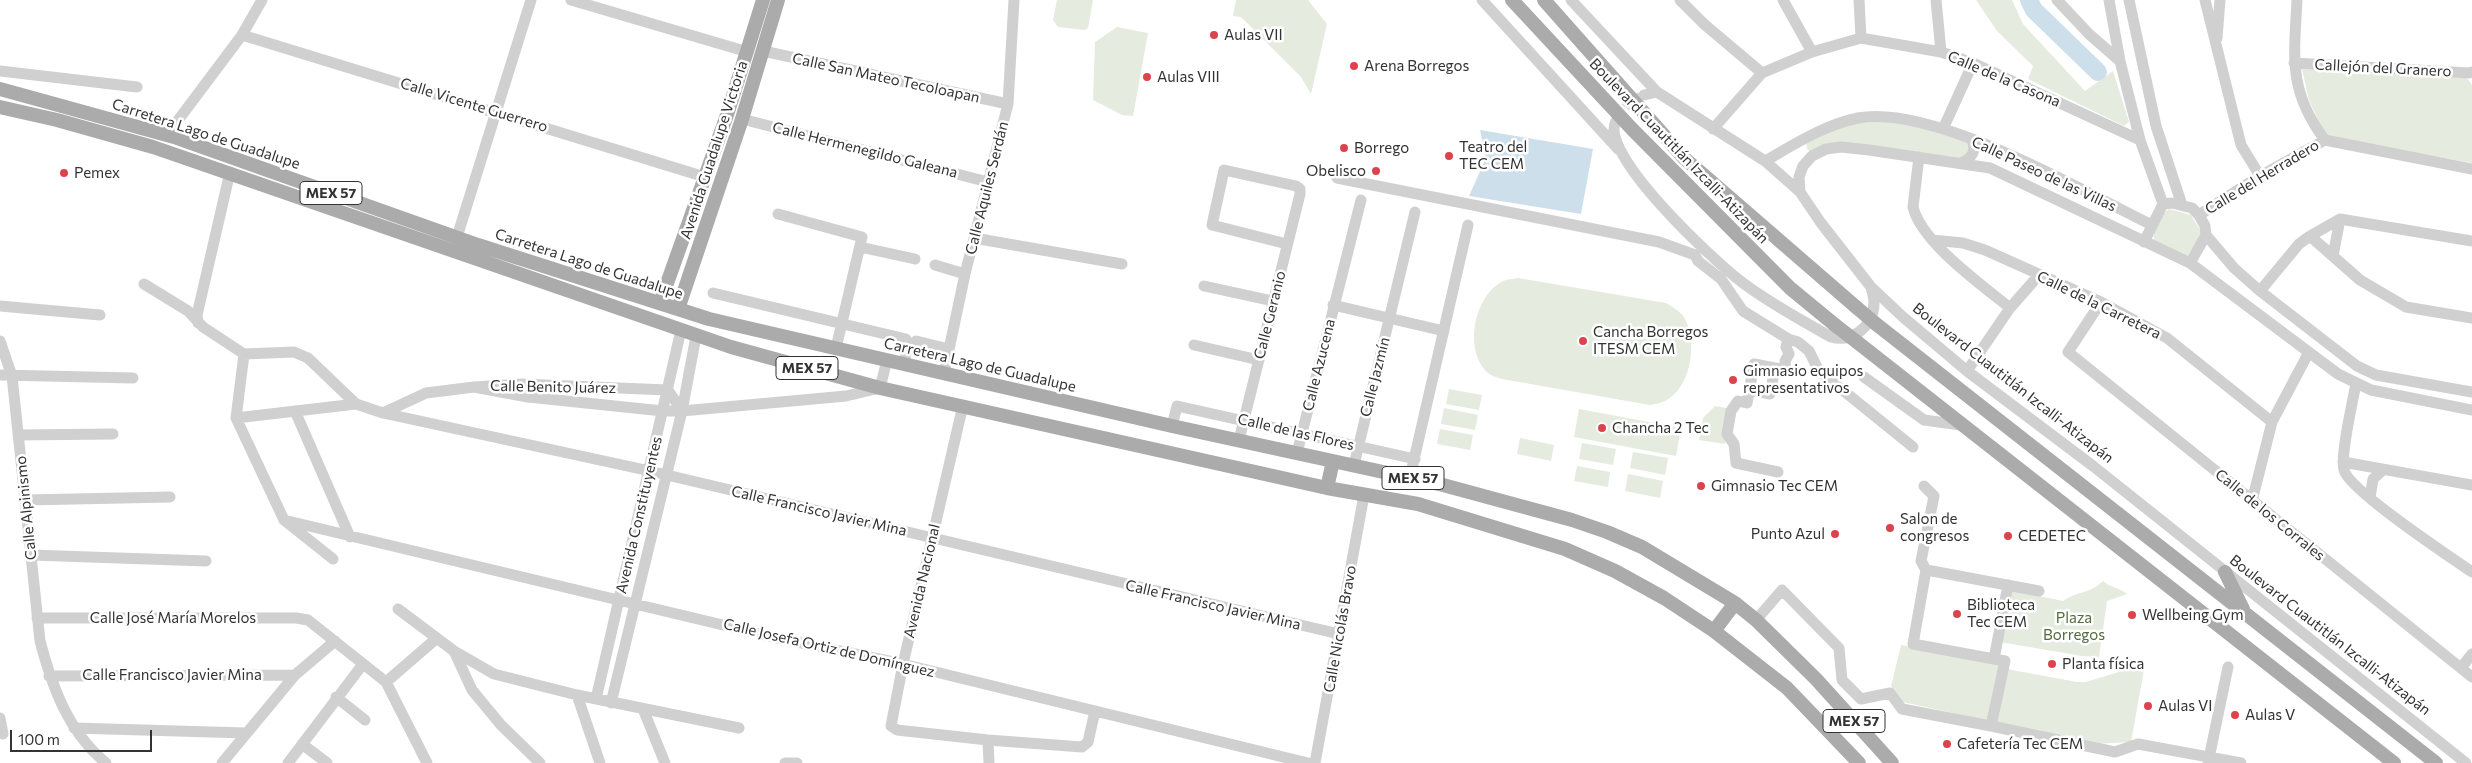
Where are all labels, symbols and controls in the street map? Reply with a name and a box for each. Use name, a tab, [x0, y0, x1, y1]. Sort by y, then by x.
place label: Aulas VII	[1224, 26, 1283, 44]
marker: Aulas VII	[1208, 29, 1220, 41]
street label: Calle de la Casona	[1945, 47, 2063, 111]
street label: Calle San Mateo Tecoloapan	[791, 49, 981, 107]
street label: Boulevard Cuautitlán Izcalli-Atizapán	[1586, 55, 1772, 247]
street label: Callejón del Granero	[2314, 55, 2452, 81]
place label: Arena Borregos	[1364, 57, 1469, 75]
street label: Avenida Guadalupe Victoria	[677, 58, 751, 242]
marker: Arena Borregos	[1348, 60, 1360, 72]
place label: Aulas VIII	[1157, 68, 1220, 86]
marker: Aulas VIII	[1141, 71, 1153, 83]
street label: Calle Vicente Guerrero	[398, 74, 550, 136]
street label: Carretera Lago de Guadalupe	[110, 95, 302, 173]
street label: Calle Hermenegildo Galeana	[770, 118, 960, 182]
street label: Calle Aquiles Serdán	[962, 120, 1012, 256]
street label: Calle Paseo de las Villas	[1969, 133, 2119, 215]
street label: Calle del Herradero	[2202, 136, 2322, 218]
place label: Teatro del TEC CEM	[1459, 138, 1527, 173]
place label: Borrego	[1354, 139, 1409, 157]
marker: Borrego	[1338, 142, 1350, 154]
marker: Teatro del TEC CEM	[1443, 150, 1455, 162]
place label: Obelisco	[1306, 162, 1366, 180]
place label: Pemex	[74, 164, 120, 182]
marker: Obelisco	[1370, 165, 1382, 177]
marker: Pemex	[58, 167, 70, 179]
road number: MEX 57	[300, 182, 362, 204]
street label: Carretera Lago de Guadalupe	[493, 225, 685, 303]
street label: Calle de la Carretera	[2034, 267, 2164, 343]
street label: Calle Geranio	[1250, 269, 1290, 361]
street label: Boulevard Cuautitlán Izcalli-Atizapán	[1909, 299, 2117, 467]
street label: Calle Azucena	[1299, 317, 1339, 413]
place label: Cancha Borregos ITESM CEM	[1593, 323, 1708, 358]
street label: Carretera Lago de Guadalupe	[882, 334, 1078, 396]
street label: Calle Jazmín	[1356, 335, 1394, 419]
marker: Cancha Borregos ITESM CEM	[1577, 335, 1589, 347]
road number: MEX 57	[776, 356, 838, 379]
place label: Gimnasio equipos representativos	[1743, 362, 1863, 397]
marker: Gimnasio equipos representativos	[1727, 374, 1739, 386]
street label: Calle Benito Juárez	[490, 377, 616, 397]
street label: Calle de las Flores	[1236, 410, 1356, 454]
place label: Chancha 2 Tec	[1612, 419, 1709, 437]
marker: Chancha 2 Tec	[1596, 422, 1608, 434]
street label: Avenida Constituyentes	[612, 435, 666, 595]
street label: Calle Alpinismo	[12, 455, 40, 561]
street label: Calle de los Corrales	[2212, 465, 2328, 565]
road number: MEX 57	[1382, 466, 1444, 489]
place label: Gimnasio Tec CEM	[1711, 477, 1838, 495]
marker: Gimnasio Tec CEM	[1695, 480, 1707, 492]
street label: Calle Francisco Javier Mina	[729, 482, 909, 540]
place label: Salon de congresos	[1900, 510, 1969, 545]
street label: Avenida Nacional	[900, 522, 944, 640]
marker: Salon de congresos	[1884, 522, 1896, 534]
place label: Punto Azul	[1751, 525, 1825, 543]
place label: CEDETEC	[2018, 527, 2086, 545]
marker: Punto Azul	[1829, 528, 1841, 540]
marker: CEDETEC	[2002, 530, 2014, 542]
street label: Boulevard Cuautitlán Izcalli-Atizapán	[2226, 551, 2434, 719]
street label: Calle Nicolás Bravo	[1320, 564, 1360, 694]
street label: Calle Francisco Javier Mina	[1123, 576, 1303, 634]
place label: Biblioteca Tec CEM	[1967, 596, 2035, 631]
place label: Wellbeing Gym	[2142, 606, 2244, 624]
marker: Biblioteca Tec CEM	[1951, 608, 1963, 620]
street label: Calle José María Morelos	[90, 609, 256, 627]
park label: Plaza Borregos	[2043, 609, 2105, 644]
marker: Wellbeing Gym	[2126, 609, 2138, 621]
street label: Calle Josefa Ortiz de Domínguez	[722, 615, 936, 681]
place label: Planta física	[2062, 655, 2144, 673]
marker: Planta física	[2046, 658, 2058, 670]
street label: Calle Francisco Javier Mina	[82, 666, 262, 684]
place label: Aulas VI	[2158, 697, 2212, 715]
marker: Aulas VI	[2142, 700, 2154, 712]
place label: Aulas V	[2245, 706, 2295, 724]
road number: MEX 57	[1823, 709, 1885, 732]
marker: Aulas V	[2229, 709, 2241, 721]
scale bar	[12, 720, 155, 752]
text: 100 m	[18, 730, 60, 748]
place label: Cafetería Tec CEM	[1957, 735, 2083, 753]
marker: Cafetería Tec CEM	[1941, 738, 1953, 750]

